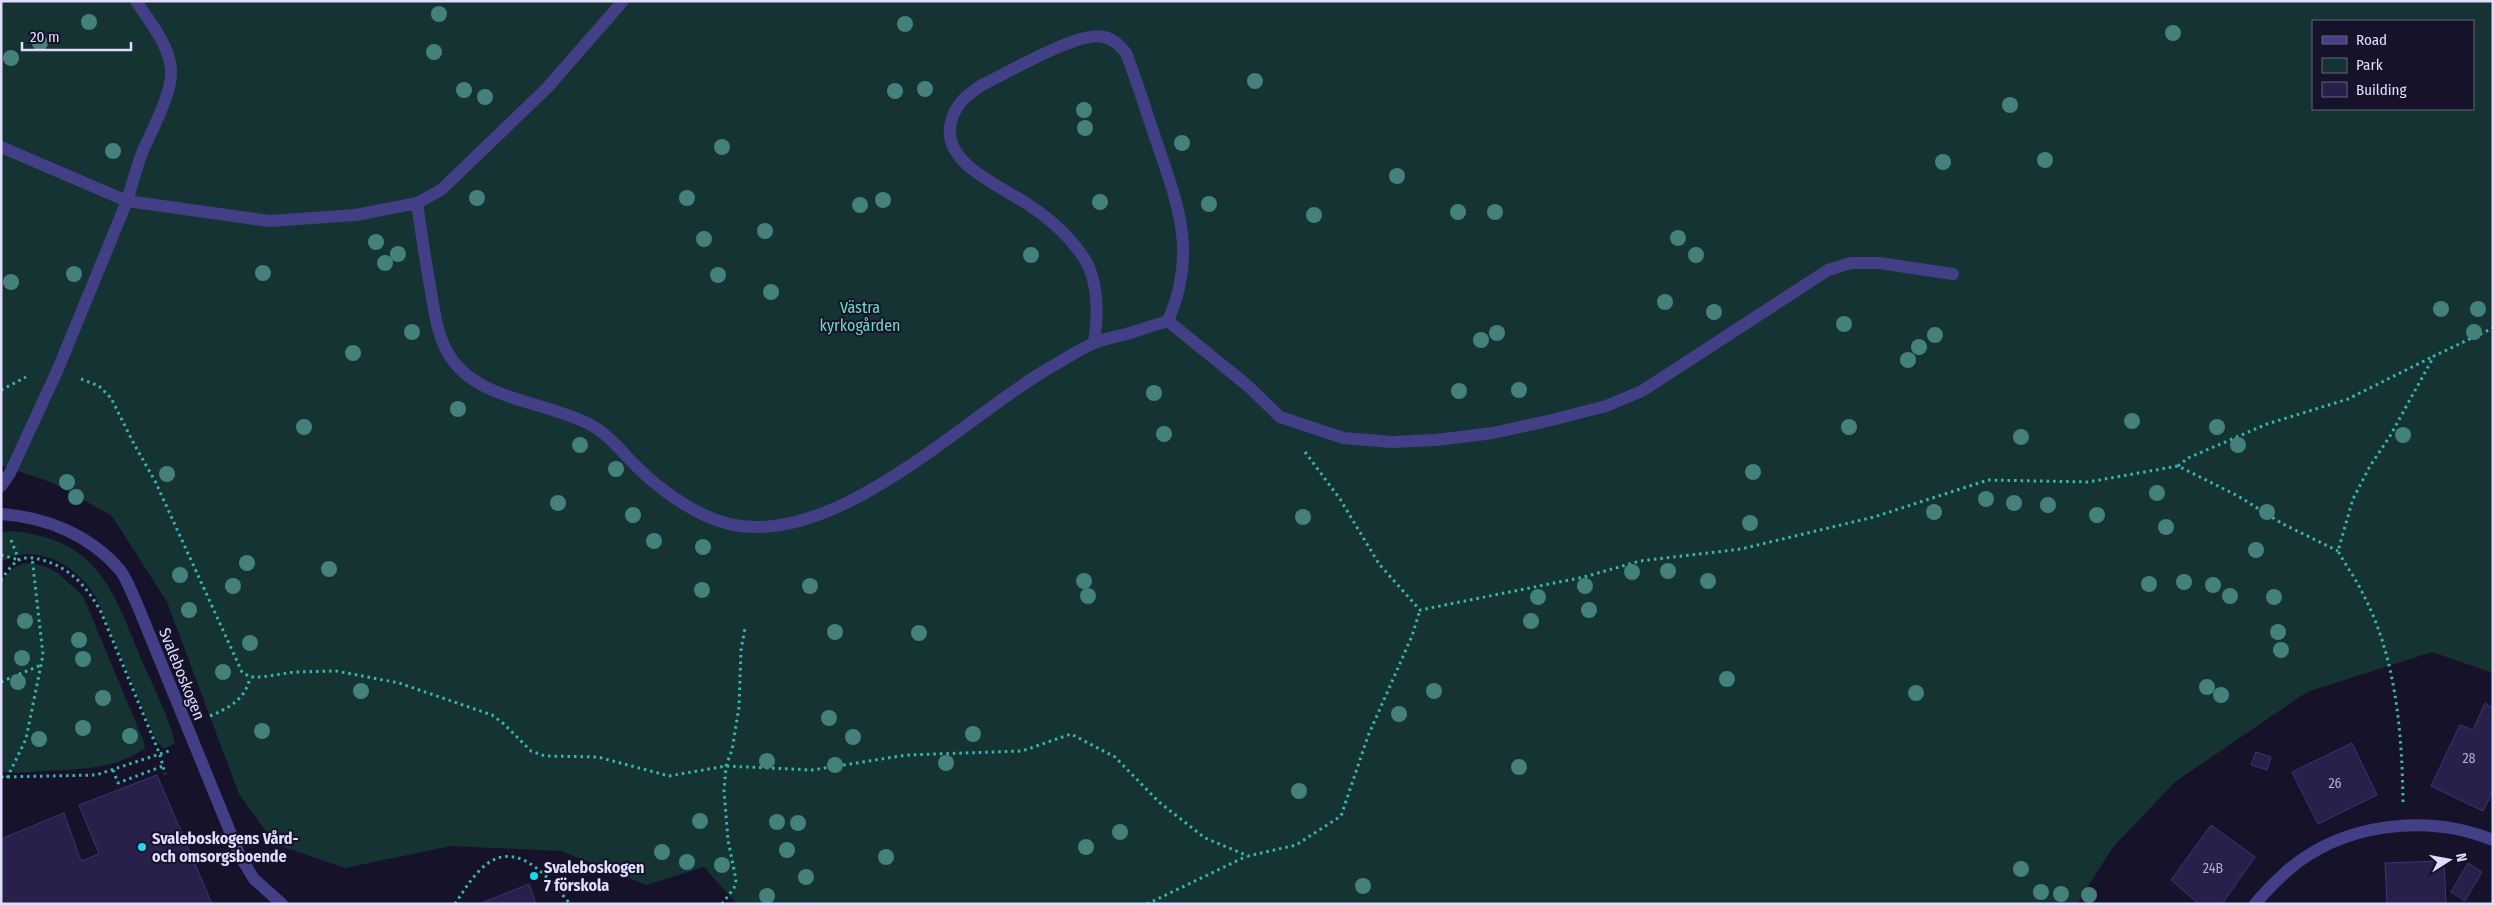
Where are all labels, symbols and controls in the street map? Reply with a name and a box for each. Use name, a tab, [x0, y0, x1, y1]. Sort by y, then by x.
scale bar	[22, 20, 131, 52]
legend	[2312, 20, 2474, 110]
text: 20 m	[30, 28, 60, 46]
text: Road	[2356, 31, 2387, 49]
text: Park	[2356, 56, 2383, 74]
text: Building	[2356, 81, 2407, 99]
park label: Västra kyrkogården	[819, 298, 901, 335]
street label: Svaleboskogen	[155, 625, 209, 723]
house number: 28	[2462, 750, 2476, 767]
house number: 26	[2328, 775, 2342, 792]
place label: Svaleboskogens Vård- och omsorgsboende	[152, 829, 299, 866]
north arrow	[2424, 835, 2474, 885]
marker: Svaleboskogens Vård- och omsorgsboende	[136, 841, 148, 853]
text: N	[2452, 852, 2470, 863]
place label: Svaleboskogen 7 förskola	[544, 858, 644, 895]
house number: 24B	[2203, 860, 2224, 877]
marker: Svaleboskogen 7 förskola	[528, 870, 540, 882]

